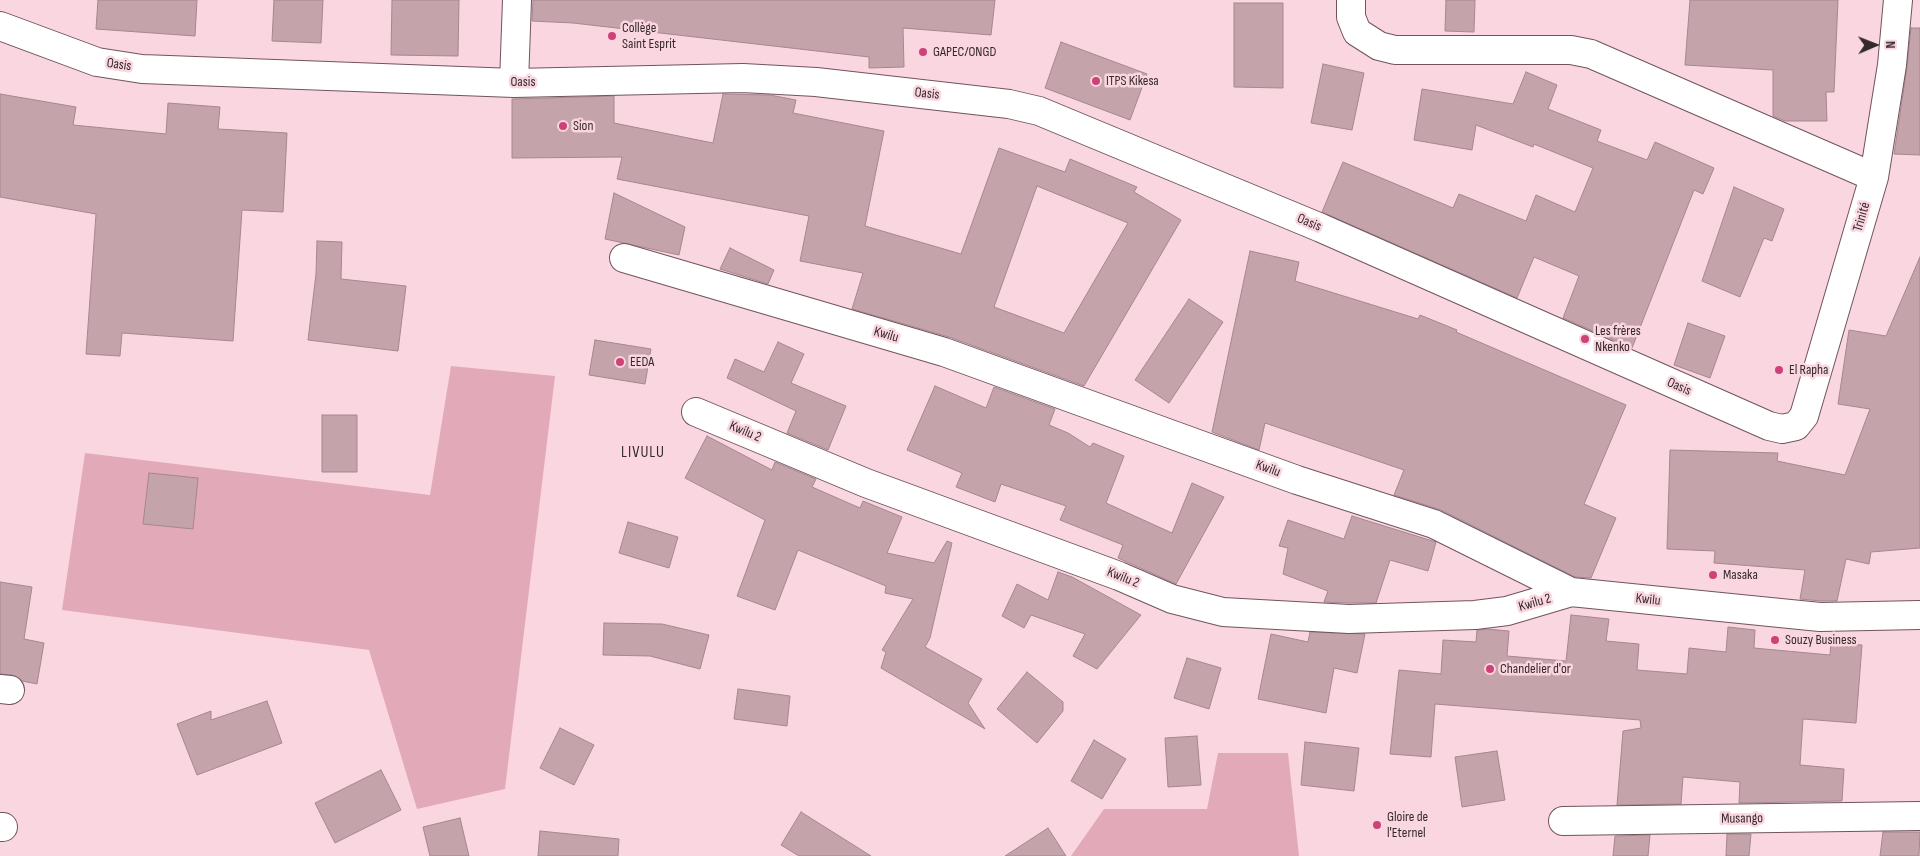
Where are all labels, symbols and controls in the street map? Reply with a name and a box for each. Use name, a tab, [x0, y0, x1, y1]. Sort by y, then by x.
place label: Collège Saint Esprit	[622, 20, 676, 52]
north arrow	[1850, 20, 1900, 70]
marker: Collège Saint Esprit	[606, 30, 618, 42]
text: N	[1882, 41, 1899, 49]
place label: GAPEC/ONGD	[933, 44, 996, 60]
marker: GAPEC/ONGD	[917, 46, 929, 58]
street label: Oasis	[106, 55, 132, 75]
place label: ITPS Kikesa	[1106, 73, 1159, 89]
street label: Oasis	[511, 74, 535, 90]
marker: ITPS Kikesa	[1090, 75, 1102, 87]
street label: Oasis	[914, 84, 940, 104]
place label: Sion	[573, 118, 593, 134]
marker: Sion	[557, 120, 569, 132]
street label: Trinité	[1850, 200, 1874, 234]
street label: Oasis	[1294, 210, 1324, 236]
street label: Kwilu	[872, 323, 900, 347]
place label: Les frères Nkenko	[1595, 323, 1641, 356]
marker: Les frères Nkenko	[1579, 333, 1591, 345]
place label: EEDA	[630, 354, 654, 370]
marker: EEDA	[614, 356, 626, 368]
place label: El Rapha	[1789, 362, 1828, 378]
marker: El Rapha	[1773, 364, 1785, 376]
street label: Oasis	[1664, 374, 1694, 400]
street label: Kwilu 2	[727, 418, 763, 446]
district label: LIVULU	[620, 443, 666, 463]
street label: Kwilu	[1253, 457, 1283, 481]
street label: Kwilu 2	[1105, 564, 1141, 592]
place label: Masaka	[1723, 567, 1758, 583]
marker: Masaka	[1707, 569, 1719, 581]
street label: Kwilu 2	[1517, 590, 1553, 616]
street label: Kwilu	[1635, 590, 1661, 610]
place label: Souzy Business	[1785, 632, 1857, 648]
marker: Souzy Business	[1769, 634, 1781, 646]
place label: Chandelier d'or	[1500, 661, 1571, 677]
marker: Chandelier d'or	[1484, 663, 1496, 675]
place label: Gloire de l'Eternel	[1387, 809, 1428, 842]
street label: Musango	[1721, 810, 1763, 828]
marker: Gloire de l'Eternel	[1371, 819, 1383, 831]

